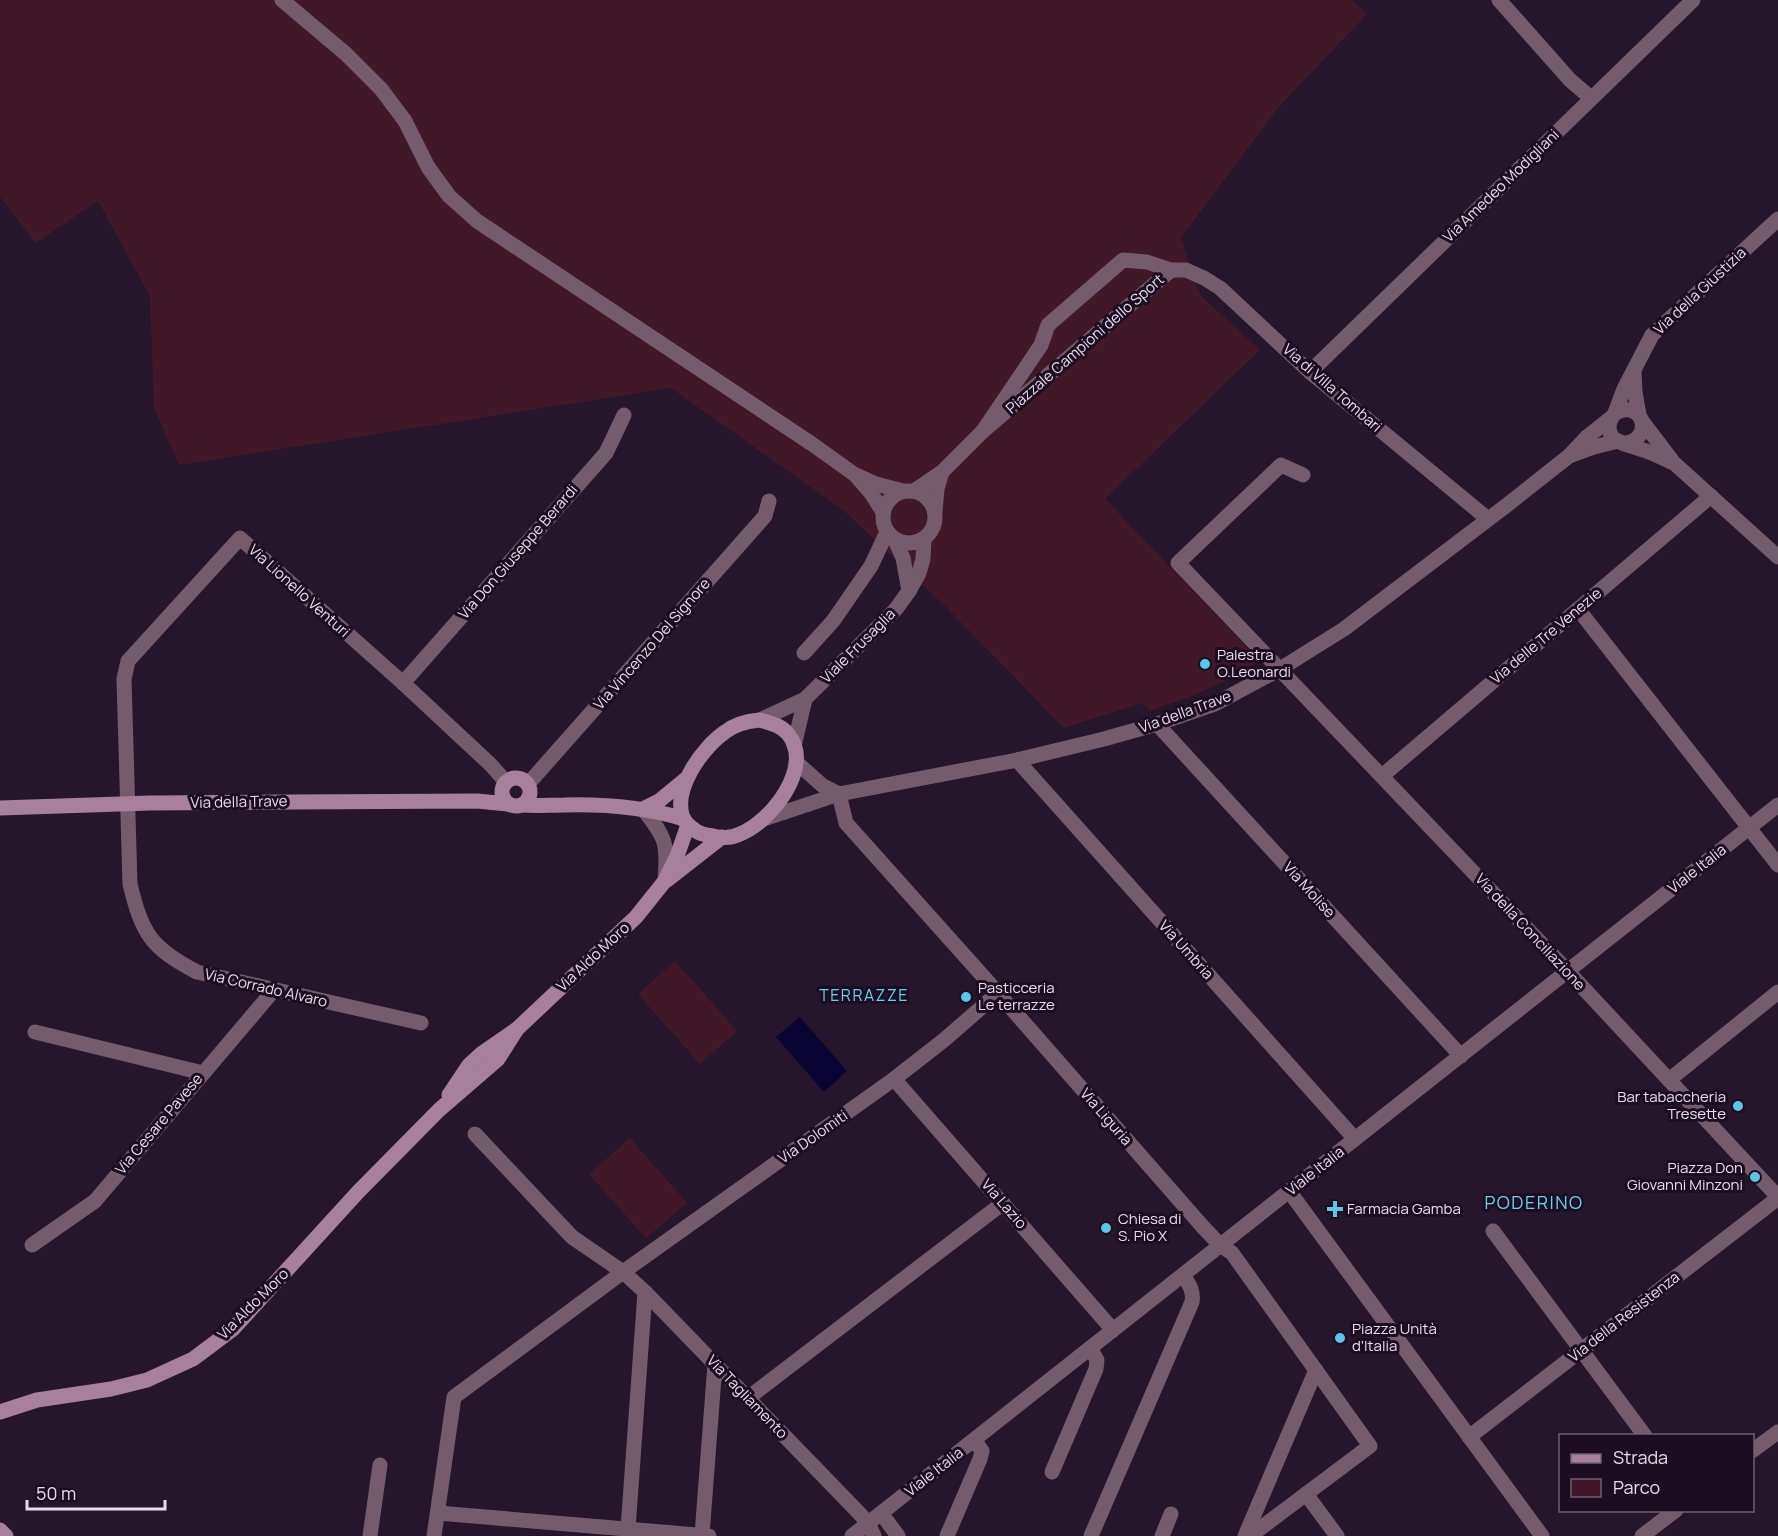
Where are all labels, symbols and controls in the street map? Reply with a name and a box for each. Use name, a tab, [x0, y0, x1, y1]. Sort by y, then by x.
street label: Via Amedeo Modigliani	[1438, 124, 1564, 247]
street label: Via della Giustizia	[1649, 242, 1751, 339]
street label: Piazzale Campioni dello Sport	[1001, 269, 1168, 418]
street label: Via di Villa Tombari	[1278, 339, 1386, 437]
street label: Via Don Giuseppe Berardi	[453, 480, 582, 624]
street label: Via Lionello Venturi	[244, 539, 355, 642]
street label: Via Vincenzo Del Signore	[589, 573, 715, 714]
street label: Via delle Tre Venezie	[1485, 583, 1606, 689]
street label: Viale Frusaglia	[816, 604, 900, 688]
place label: Palestra O.Leonardi	[1217, 644, 1291, 682]
marker: Palestra O.Leonardi	[1198, 657, 1212, 671]
street label: Via della Trave	[1136, 685, 1234, 738]
street label: Via della Trave	[190, 790, 288, 813]
street label: Viale Italia	[1663, 839, 1730, 898]
street label: Via Molise	[1279, 857, 1340, 922]
street label: Via della Conciliazione	[1471, 869, 1590, 995]
street label: Via Umbria	[1154, 916, 1219, 984]
street label: Via Aldo Moro	[552, 917, 634, 996]
street label: Via Corrado Alvaro	[203, 963, 330, 1012]
place label: Pasticceria Le terrazze	[978, 977, 1055, 1015]
district label: TERRAZZE	[819, 984, 909, 1006]
marker: Pasticceria Le terrazze	[959, 990, 973, 1004]
street label: Via Cesare Pavese	[110, 1069, 207, 1179]
street label: Via Liguria	[1076, 1083, 1137, 1150]
place label: Bar tabaccheria Tresette	[1617, 1086, 1726, 1124]
marker: Bar tabaccheria Tresette	[1731, 1099, 1745, 1113]
street label: Via Dolomiti	[774, 1105, 852, 1168]
street label: Viale Italia	[1281, 1141, 1348, 1200]
place label: Piazza Don Giovanni Minzoni	[1627, 1157, 1743, 1195]
marker: Piazza Don Giovanni Minzoni	[1748, 1170, 1762, 1184]
street label: Via Lazio	[977, 1174, 1032, 1233]
district label: PODERINO	[1484, 1190, 1584, 1214]
place label: Farmacia Gamba	[1347, 1198, 1461, 1219]
marker: Farmacia Gamba	[1328, 1202, 1342, 1216]
place label: Chiesa di S. Pio X	[1118, 1208, 1182, 1246]
marker: Chiesa di S. Pio X	[1099, 1221, 1113, 1235]
street label: Via Aldo Moro	[212, 1263, 293, 1344]
street label: Via della Resistenza	[1564, 1266, 1684, 1367]
place label: Piazza Unità d'Italia	[1352, 1318, 1437, 1356]
marker: Piazza Unità d'Italia	[1333, 1331, 1347, 1345]
street label: Via Tagliamento	[702, 1350, 793, 1443]
legend	[1559, 1434, 1754, 1512]
street label: Viale Italia	[900, 1442, 967, 1501]
text: Strada	[1613, 1445, 1668, 1469]
scale bar	[27, 1473, 165, 1511]
text: Parco	[1613, 1475, 1660, 1499]
text: 50 m	[36, 1481, 76, 1505]

